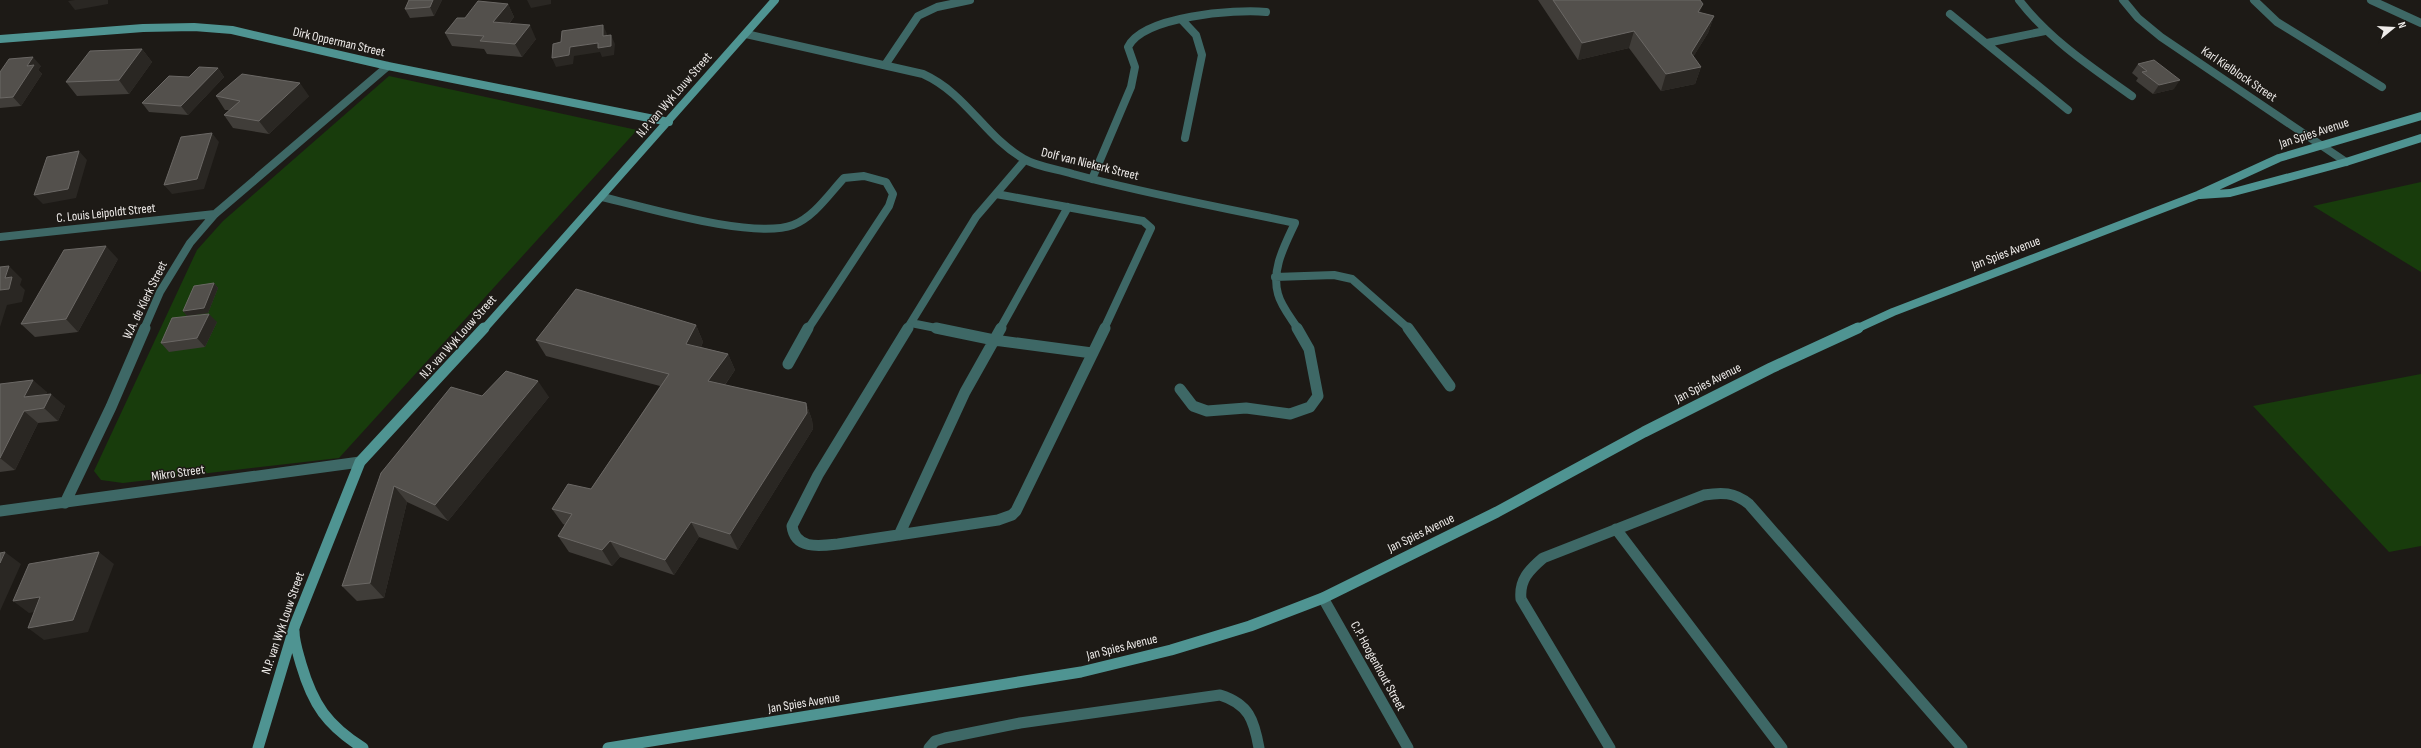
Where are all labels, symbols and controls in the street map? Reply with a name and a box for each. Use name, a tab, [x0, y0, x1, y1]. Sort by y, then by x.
north arrow	[2373, 8, 2413, 48]
text: N	[2395, 20, 2409, 30]
street label: Dirk Opperman Street	[291, 24, 387, 60]
street label: Karl Kielblock Street	[2198, 43, 2280, 105]
street label: N.P. van Wyk Louw Street	[633, 49, 715, 141]
street label: Jan Spies Avenue	[2276, 114, 2351, 152]
street label: Dolf van Niekerk Street	[1040, 144, 1140, 184]
street label: C. Louis Leipoldt Street	[56, 200, 156, 226]
street label: Jan Spies Avenue	[1968, 233, 2043, 274]
street label: W.A. de Klerk Street	[119, 258, 171, 342]
street label: N.P. van Wyk Louw Street	[416, 292, 500, 382]
street label: Jan Spies Avenue	[1671, 359, 1744, 407]
street label: Mikro Street	[150, 461, 206, 485]
street label: Jan Spies Avenue	[1384, 510, 1457, 557]
street label: N.P. van Wyk Louw Street	[258, 570, 308, 676]
street label: C.P. Hoogenhout Street	[1347, 618, 1409, 714]
street label: Jan Spies Avenue	[1084, 630, 1159, 664]
street label: Jan Spies Avenue	[766, 689, 841, 717]

